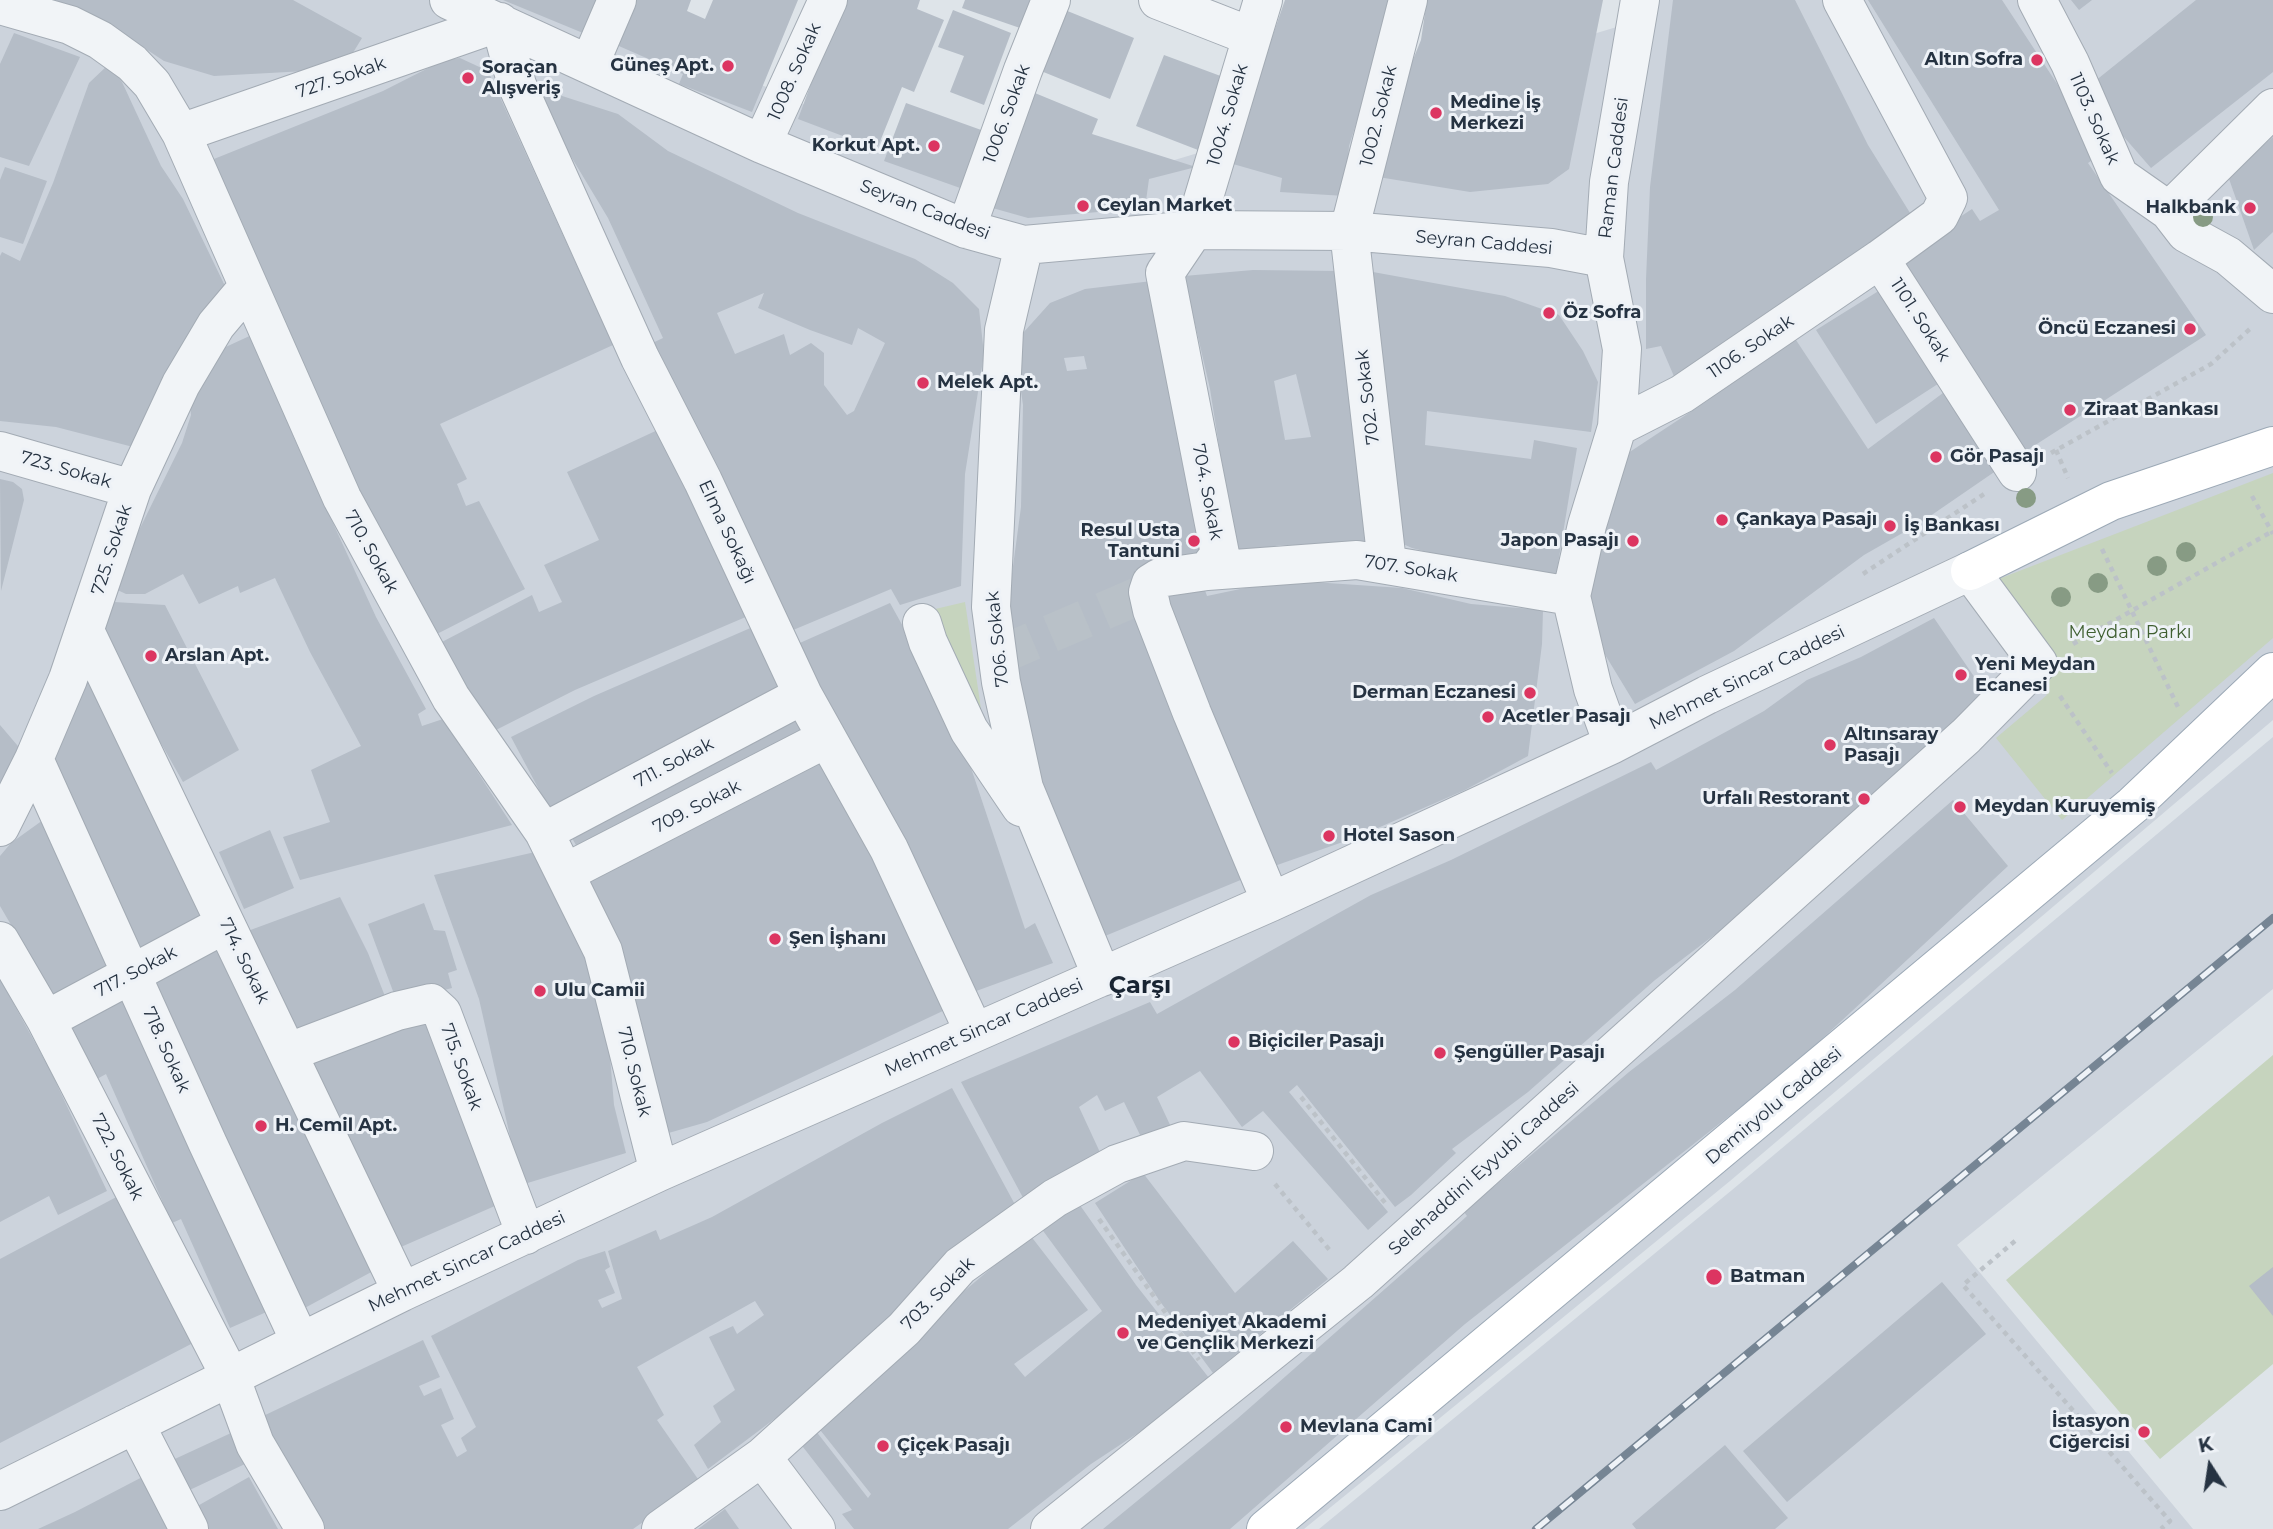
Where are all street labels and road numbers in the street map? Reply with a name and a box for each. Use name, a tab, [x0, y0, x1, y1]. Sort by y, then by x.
street label: 1008. Sokak	[764, 20, 826, 124]
street label: 727. Sokak	[293, 53, 389, 103]
street label: 1006. Sokak	[979, 61, 1035, 167]
street label: 1004. Sokak	[1203, 61, 1253, 169]
street label: 1002. Sokak	[1356, 63, 1402, 169]
street label: 1103. Sokak	[2064, 70, 2124, 168]
street label: Raman Caddesi	[1595, 96, 1633, 240]
street label: Seyran Caddesi	[857, 175, 993, 245]
street label: Seyran Caddesi	[1414, 226, 1554, 260]
street label: 1101. Sokak	[1885, 275, 1955, 365]
street label: 1106. Sokak	[1704, 310, 1798, 384]
street label: 702. Sokak	[1351, 348, 1385, 446]
street label: 704. Sokak	[1187, 442, 1227, 542]
street label: 723. Sokak	[18, 447, 114, 493]
street label: Elma Sokağı	[694, 477, 760, 587]
street label: 725. Sokak	[87, 502, 137, 598]
street label: 710. Sokak	[339, 507, 403, 597]
street label: 707. Sokak	[1363, 551, 1459, 587]
street label: 706. Sokak	[982, 590, 1014, 688]
street label: Mehmet Sincar Caddesi	[1646, 621, 1848, 735]
street label: 711. Sokak	[631, 733, 717, 793]
street label: 709. Sokak	[649, 776, 745, 838]
street label: 714. Sokak	[214, 915, 274, 1007]
street label: 717. Sokak	[91, 941, 181, 1003]
street label: Mehmet Sincar Caddesi	[881, 974, 1087, 1082]
street label: 718. Sokak	[137, 1004, 195, 1096]
street label: 715. Sokak	[435, 1021, 487, 1113]
street label: 710. Sokak	[612, 1025, 656, 1119]
street label: Demiryolu Caddesi	[1701, 1043, 1847, 1169]
street label: Selehaddini Eyyubi Caddesi	[1384, 1078, 1584, 1260]
street label: 722. Sokak	[86, 1110, 148, 1204]
street label: Mehmet Sincar Caddesi	[365, 1207, 569, 1317]
street label: 703. Sokak	[897, 1253, 979, 1335]

